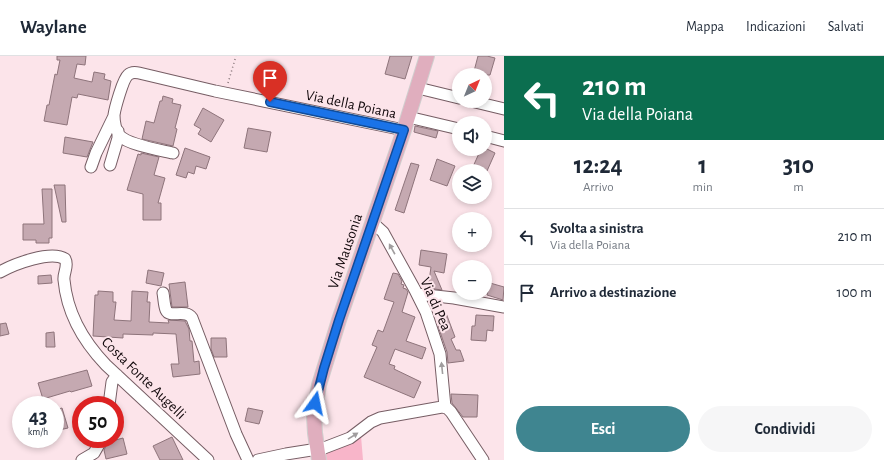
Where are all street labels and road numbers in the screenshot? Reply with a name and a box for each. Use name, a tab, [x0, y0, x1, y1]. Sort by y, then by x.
street label: Via della Poiana	[304, 88, 398, 121]
street label: Via Mausonia	[326, 211, 365, 291]
street label: Via di Pea	[417, 275, 454, 333]
street label: Costa Fonte Augelli	[99, 334, 189, 422]

